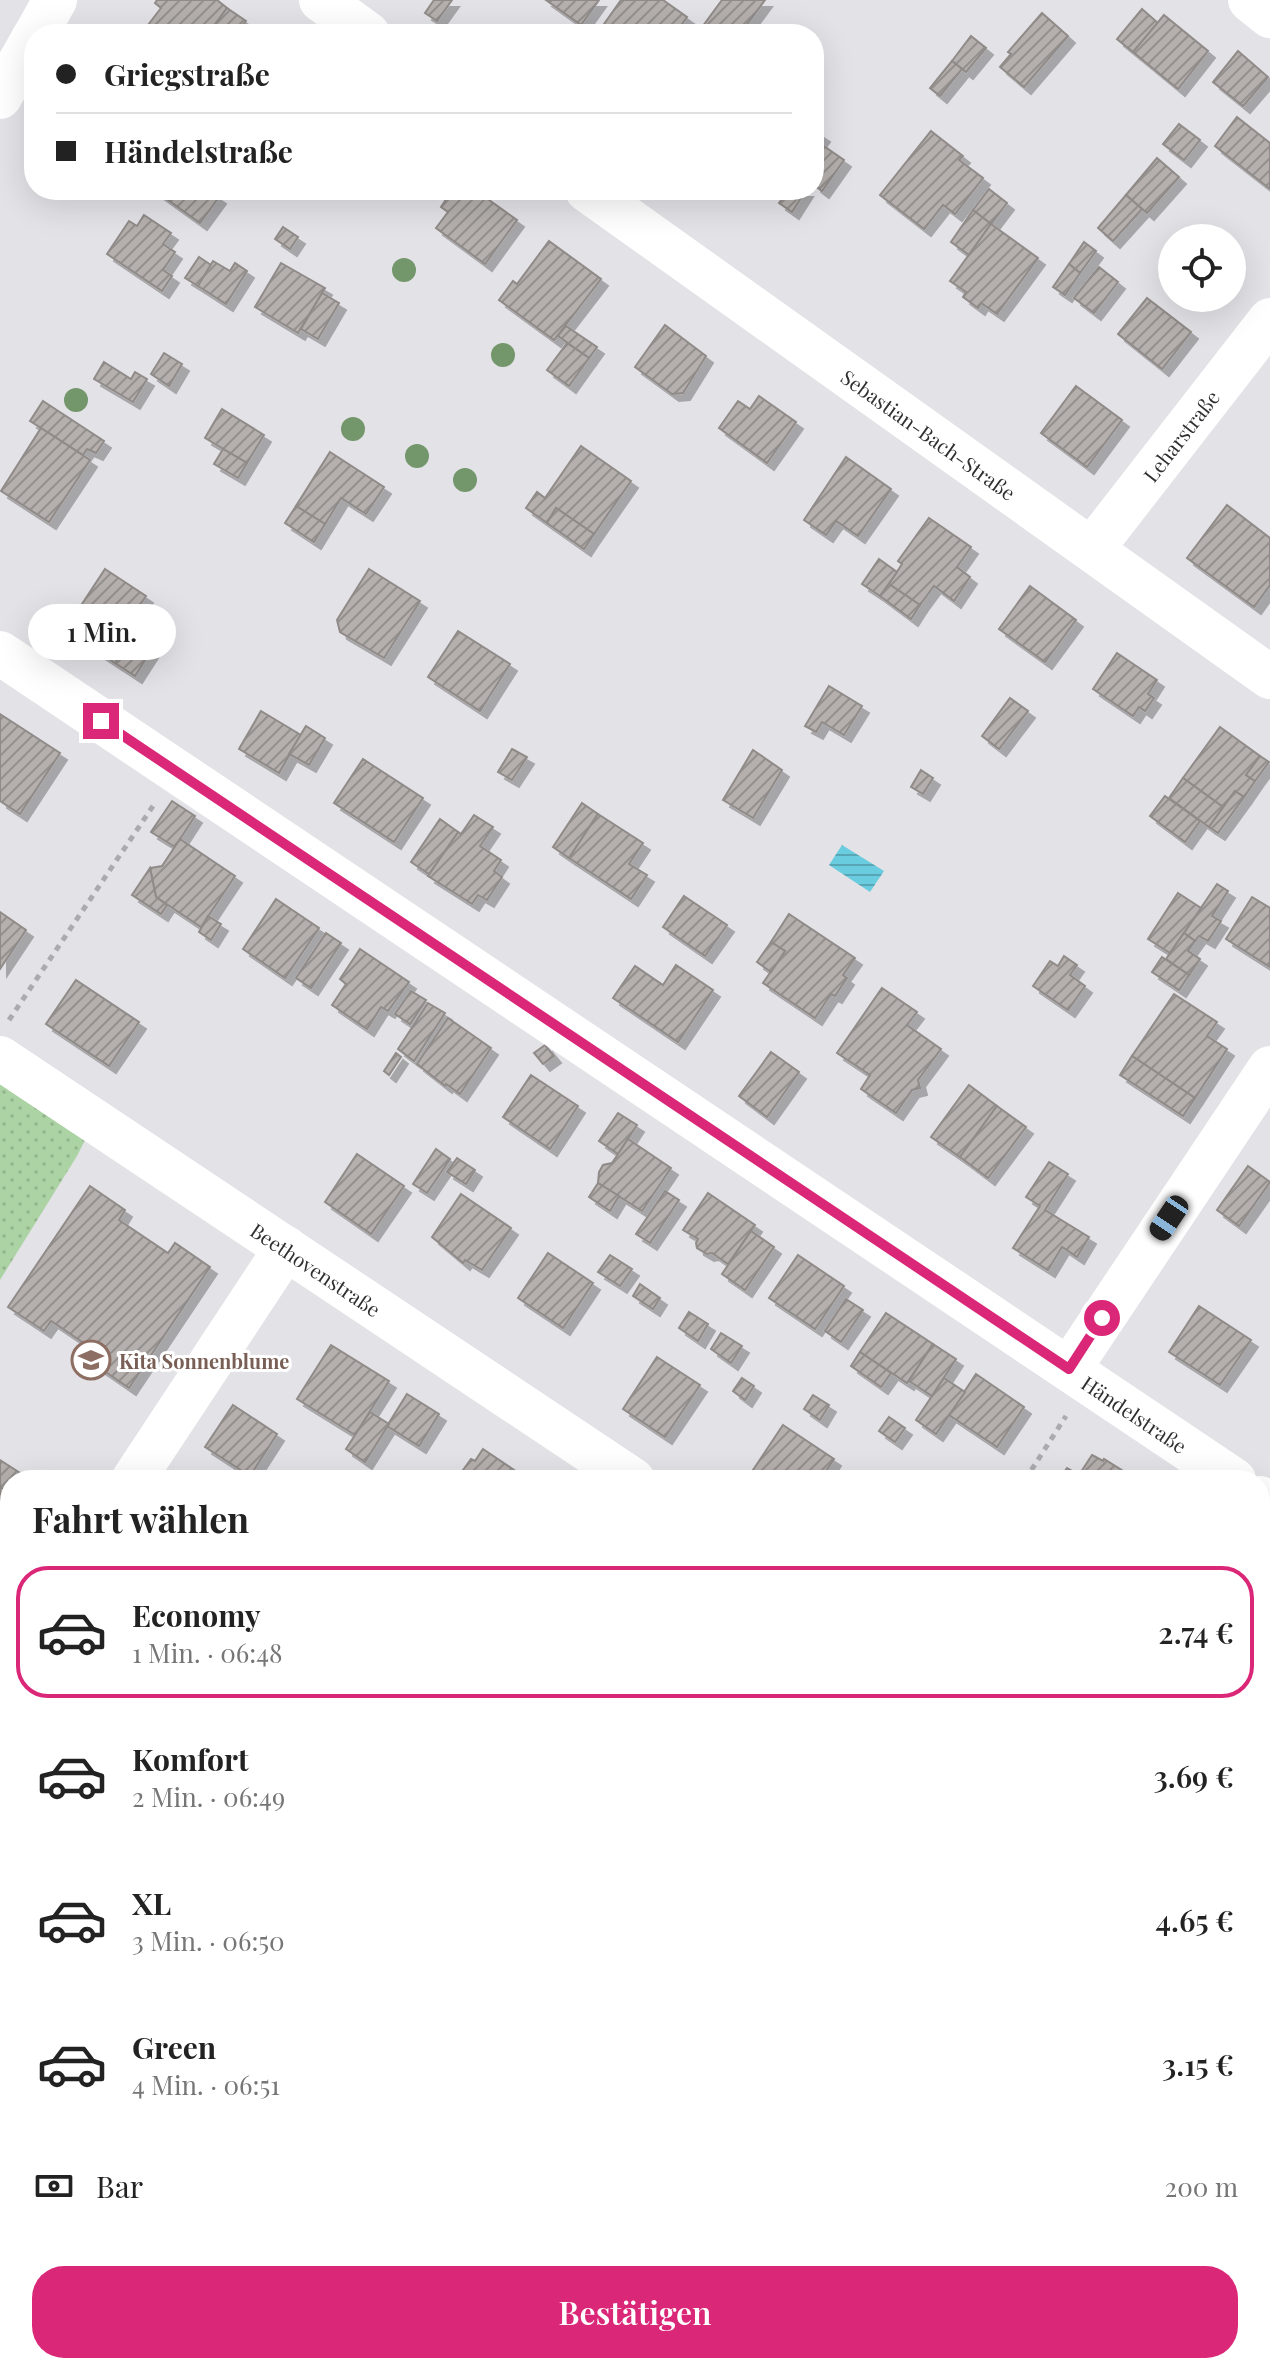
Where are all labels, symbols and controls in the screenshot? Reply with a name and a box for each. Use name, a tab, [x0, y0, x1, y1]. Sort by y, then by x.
text: Griegstraße	[104, 54, 270, 94]
text: Händelstraße	[104, 131, 293, 171]
map controls	[1158, 224, 1246, 312]
button: locate	[1158, 224, 1246, 312]
street label: Sebastian-Bach-Straße	[836, 362, 1022, 505]
street label: Leharstraße	[1136, 384, 1225, 487]
callout: 1 Min.	[27, 605, 175, 661]
text: 1 Min.	[67, 614, 137, 649]
route end	[83, 703, 119, 739]
car	[1146, 1191, 1192, 1245]
street label: Beethovenstraße	[246, 1216, 386, 1322]
route start	[1084, 1300, 1120, 1336]
school or university icon: Kita Sonnenblume	[70, 1339, 112, 1381]
place label: Kita Sonnenblume	[119, 1347, 289, 1374]
street label: Händelstraße	[1077, 1369, 1193, 1458]
text: Fahrt wählen	[32, 1494, 249, 1542]
text: Economy	[132, 1595, 261, 1635]
icon: car	[36, 1596, 108, 1668]
text: 2.74 €	[1158, 1612, 1234, 1652]
text: 1 Min. · 06:48	[132, 1635, 283, 1670]
text: Komfort	[132, 1739, 249, 1779]
icon: car	[36, 1740, 108, 1812]
text: 3.69 €	[1153, 1756, 1234, 1796]
text: 2 Min. · 06:49	[132, 1779, 285, 1814]
text: XL	[132, 1883, 171, 1923]
icon: car	[36, 1884, 108, 1956]
text: 4.65 €	[1155, 1900, 1234, 1940]
text: 3 Min. · 06:50	[132, 1923, 285, 1958]
text: Green	[132, 2027, 216, 2067]
icon: car	[36, 2028, 108, 2100]
text: 3.15 €	[1162, 2044, 1234, 2084]
text: 4 Min. · 06:51	[132, 2067, 280, 2102]
icon: cash	[32, 2164, 76, 2208]
text: Bar	[96, 2166, 143, 2206]
text: 200 m	[1165, 2169, 1238, 2204]
button: Bestätigen	[32, 2266, 1238, 2358]

